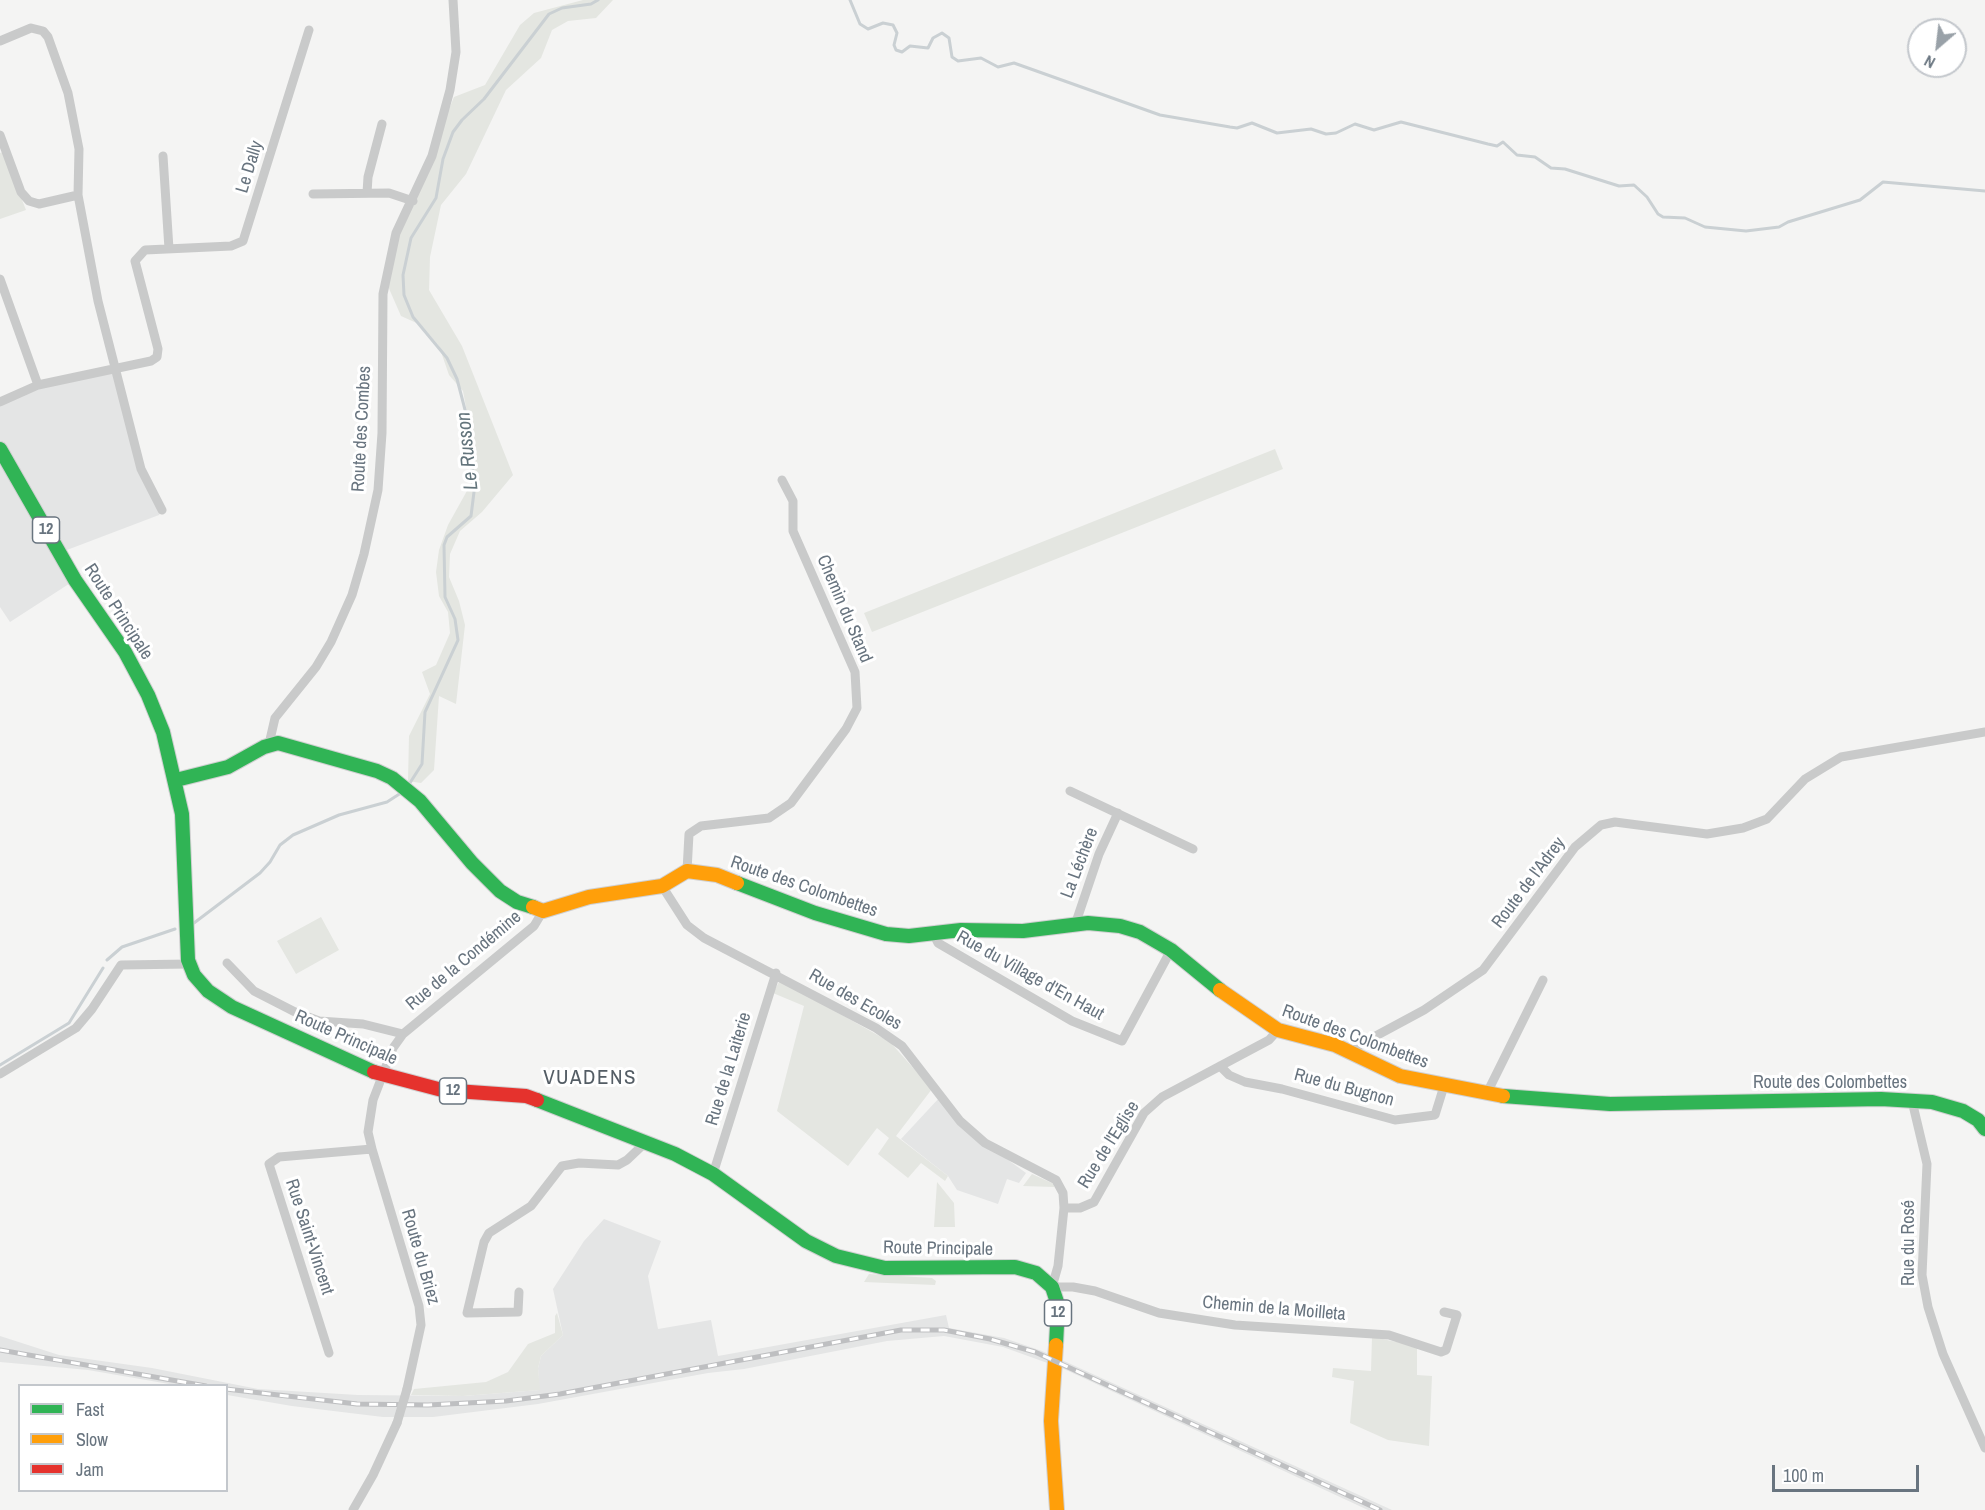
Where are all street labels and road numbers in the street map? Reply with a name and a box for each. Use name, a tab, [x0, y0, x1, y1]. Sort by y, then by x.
street label: Le Dally	[232, 138, 268, 196]
street label: Route des Combes	[348, 365, 376, 493]
road number: 12	[32, 517, 60, 543]
street label: Chemin du Stand	[812, 552, 876, 666]
street label: Route Principale	[79, 560, 157, 664]
street label: La Léchère	[1057, 825, 1103, 901]
street label: Route de l'Adrey	[1488, 833, 1570, 933]
street label: Route des Colombettes	[728, 852, 880, 922]
street label: Rue de la Condémine	[402, 907, 526, 1015]
street label: Rue du Village d'En Haut	[953, 927, 1107, 1025]
street label: Rue des Ecoles	[805, 965, 905, 1035]
street label: Route des Colombettes	[1279, 1000, 1431, 1074]
street label: Route Principale	[291, 1006, 401, 1070]
street label: Rue de la Laiterie	[702, 1010, 756, 1128]
street label: Rue du Bugnon	[1292, 1064, 1396, 1112]
street label: Route des Colombettes	[1753, 1072, 1907, 1094]
road number: 12	[440, 1078, 466, 1104]
street label: Rue de l'Eglise	[1074, 1097, 1144, 1193]
street label: Rue Saint-Vincent	[280, 1176, 338, 1298]
street label: Rue du Rosé	[1898, 1200, 1920, 1286]
street label: Route du Briez	[396, 1207, 444, 1307]
street label: Route Principale	[883, 1237, 993, 1261]
street label: Chemin de la Moilleta	[1202, 1292, 1346, 1326]
road number: 12	[1044, 1300, 1072, 1326]

